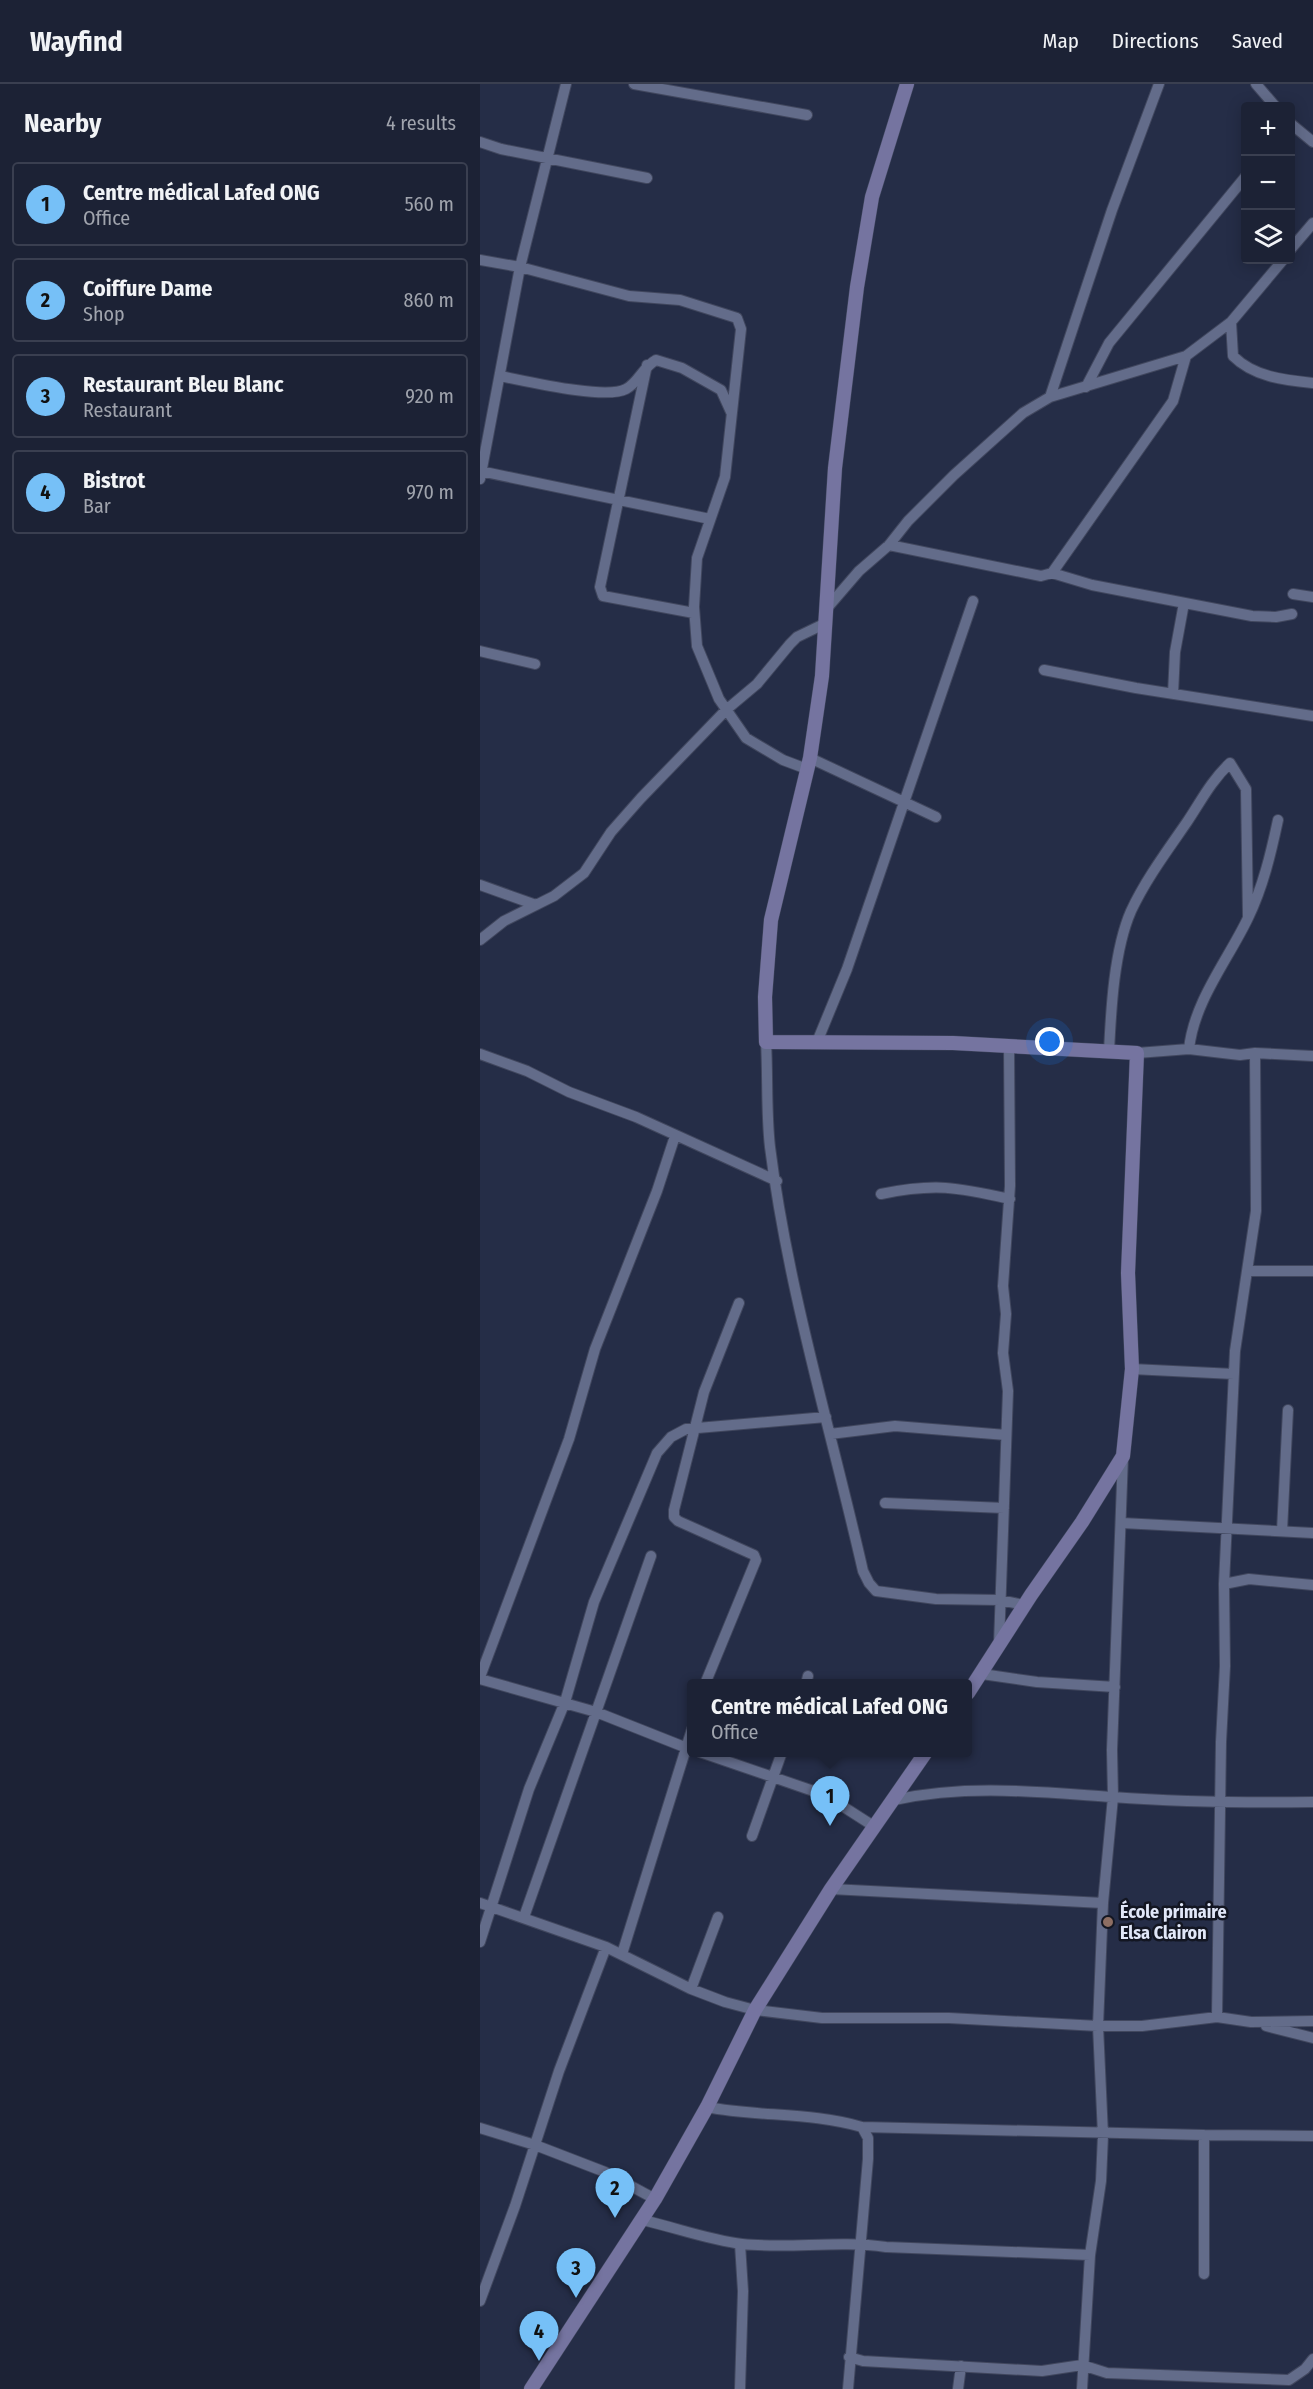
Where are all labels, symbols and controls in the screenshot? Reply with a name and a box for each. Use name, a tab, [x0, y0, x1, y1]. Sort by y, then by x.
text: Wayfind	[30, 25, 123, 58]
text: Map	[1042, 28, 1079, 54]
text: Directions	[1112, 28, 1199, 54]
text: Saved	[1232, 28, 1283, 54]
map controls	[1241, 102, 1295, 264]
button: +	[1241, 102, 1295, 156]
text: Nearby	[24, 108, 101, 139]
text: 4 results	[386, 111, 456, 135]
button: −	[1241, 156, 1295, 210]
text: Centre médical Lafed ONG	[83, 179, 320, 206]
text: 1	[41, 192, 50, 216]
text: 560 m	[404, 192, 454, 216]
text: Office	[83, 206, 130, 230]
button: layers	[1241, 210, 1295, 264]
text: Coiffure Dame	[83, 275, 212, 302]
text: 2	[41, 288, 50, 312]
text: 860 m	[404, 288, 454, 312]
text: Shop	[83, 302, 125, 326]
text: Restaurant Bleu Blanc	[83, 371, 284, 398]
text: 3	[41, 384, 50, 408]
text: 920 m	[405, 384, 454, 408]
text: Restaurant	[83, 398, 172, 422]
text: Bistrot	[83, 467, 145, 494]
text: 4	[40, 480, 51, 504]
text: 970 m	[406, 480, 454, 504]
text: Bar	[83, 494, 111, 518]
your location	[1035, 1027, 1064, 1056]
popup	[687, 1679, 972, 1757]
text: Centre médical Lafed ONG	[711, 1693, 948, 1720]
text: Office	[711, 1720, 758, 1744]
pin: 1	[810, 1776, 850, 1826]
place label: École primaire Elsa Clairon	[1120, 1900, 1227, 1944]
marker: École primaire Elsa Clairon	[1101, 1915, 1115, 1929]
pin: 2	[596, 2168, 634, 2218]
pin: 3	[556, 2248, 596, 2298]
pin: 4	[520, 2312, 558, 2361]

